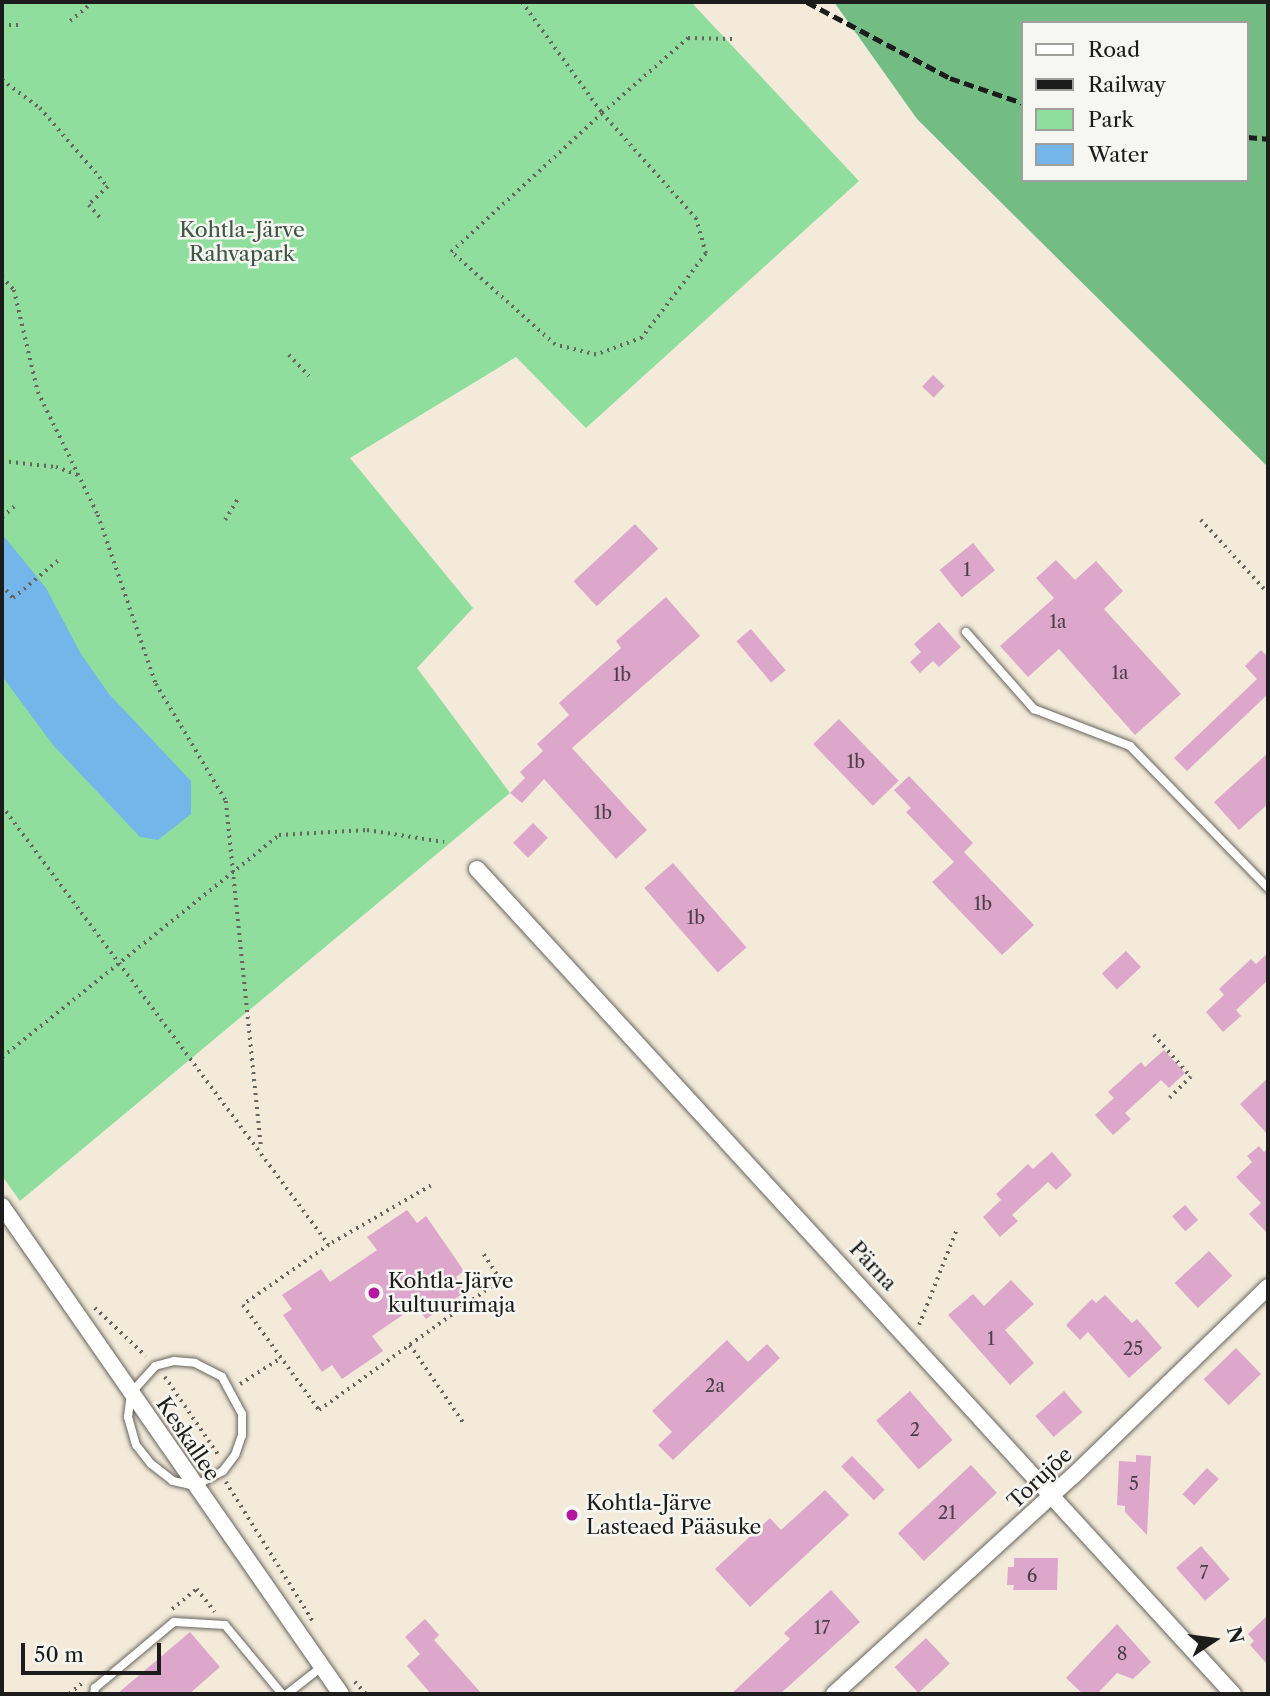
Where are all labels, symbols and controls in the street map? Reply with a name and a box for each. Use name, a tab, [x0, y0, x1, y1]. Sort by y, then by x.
legend	[1021, 21, 1249, 182]
text: Road	[1088, 37, 1140, 62]
text: Railway	[1088, 72, 1166, 97]
text: Park	[1088, 107, 1134, 132]
text: Water	[1088, 142, 1148, 167]
park label: Kohtla-Järve Rahvapark	[179, 217, 305, 267]
house number: 1	[963, 559, 971, 581]
house number: 1a	[1049, 611, 1067, 633]
house number: 1a	[1111, 662, 1129, 684]
house number: 1b	[613, 664, 631, 686]
house number: 1b	[847, 751, 865, 773]
house number: 1b	[594, 802, 612, 824]
house number: 1b	[974, 893, 992, 915]
house number: 1b	[687, 907, 705, 929]
street label: Pärna	[844, 1236, 902, 1296]
place label: Kohtla-Järve kultuurimaja	[388, 1268, 516, 1318]
marker: Kohtla-Järve kultuurimaja	[366, 1285, 382, 1301]
house number: 1	[987, 1328, 995, 1350]
house number: 25	[1123, 1338, 1143, 1360]
house number: 2a	[705, 1375, 725, 1397]
street label: Keskallee	[151, 1392, 225, 1486]
house number: 2	[910, 1419, 920, 1441]
street label: Torujõe	[1003, 1442, 1077, 1514]
house number: 5	[1129, 1473, 1139, 1495]
place label: Kohtla-Järve Lasteaed Pääsuke	[586, 1490, 761, 1540]
house number: 21	[938, 1502, 956, 1524]
marker: Kohtla-Järve Lasteaed Pääsuke	[564, 1507, 580, 1523]
house number: 7	[1200, 1562, 1208, 1584]
house number: 6	[1027, 1565, 1037, 1587]
north arrow	[1179, 1605, 1249, 1675]
house number: 17	[814, 1617, 830, 1639]
text: N	[1222, 1625, 1248, 1646]
scale bar	[24, 1630, 164, 1674]
text: 50 m	[34, 1642, 84, 1667]
house number: 8	[1117, 1643, 1127, 1665]

